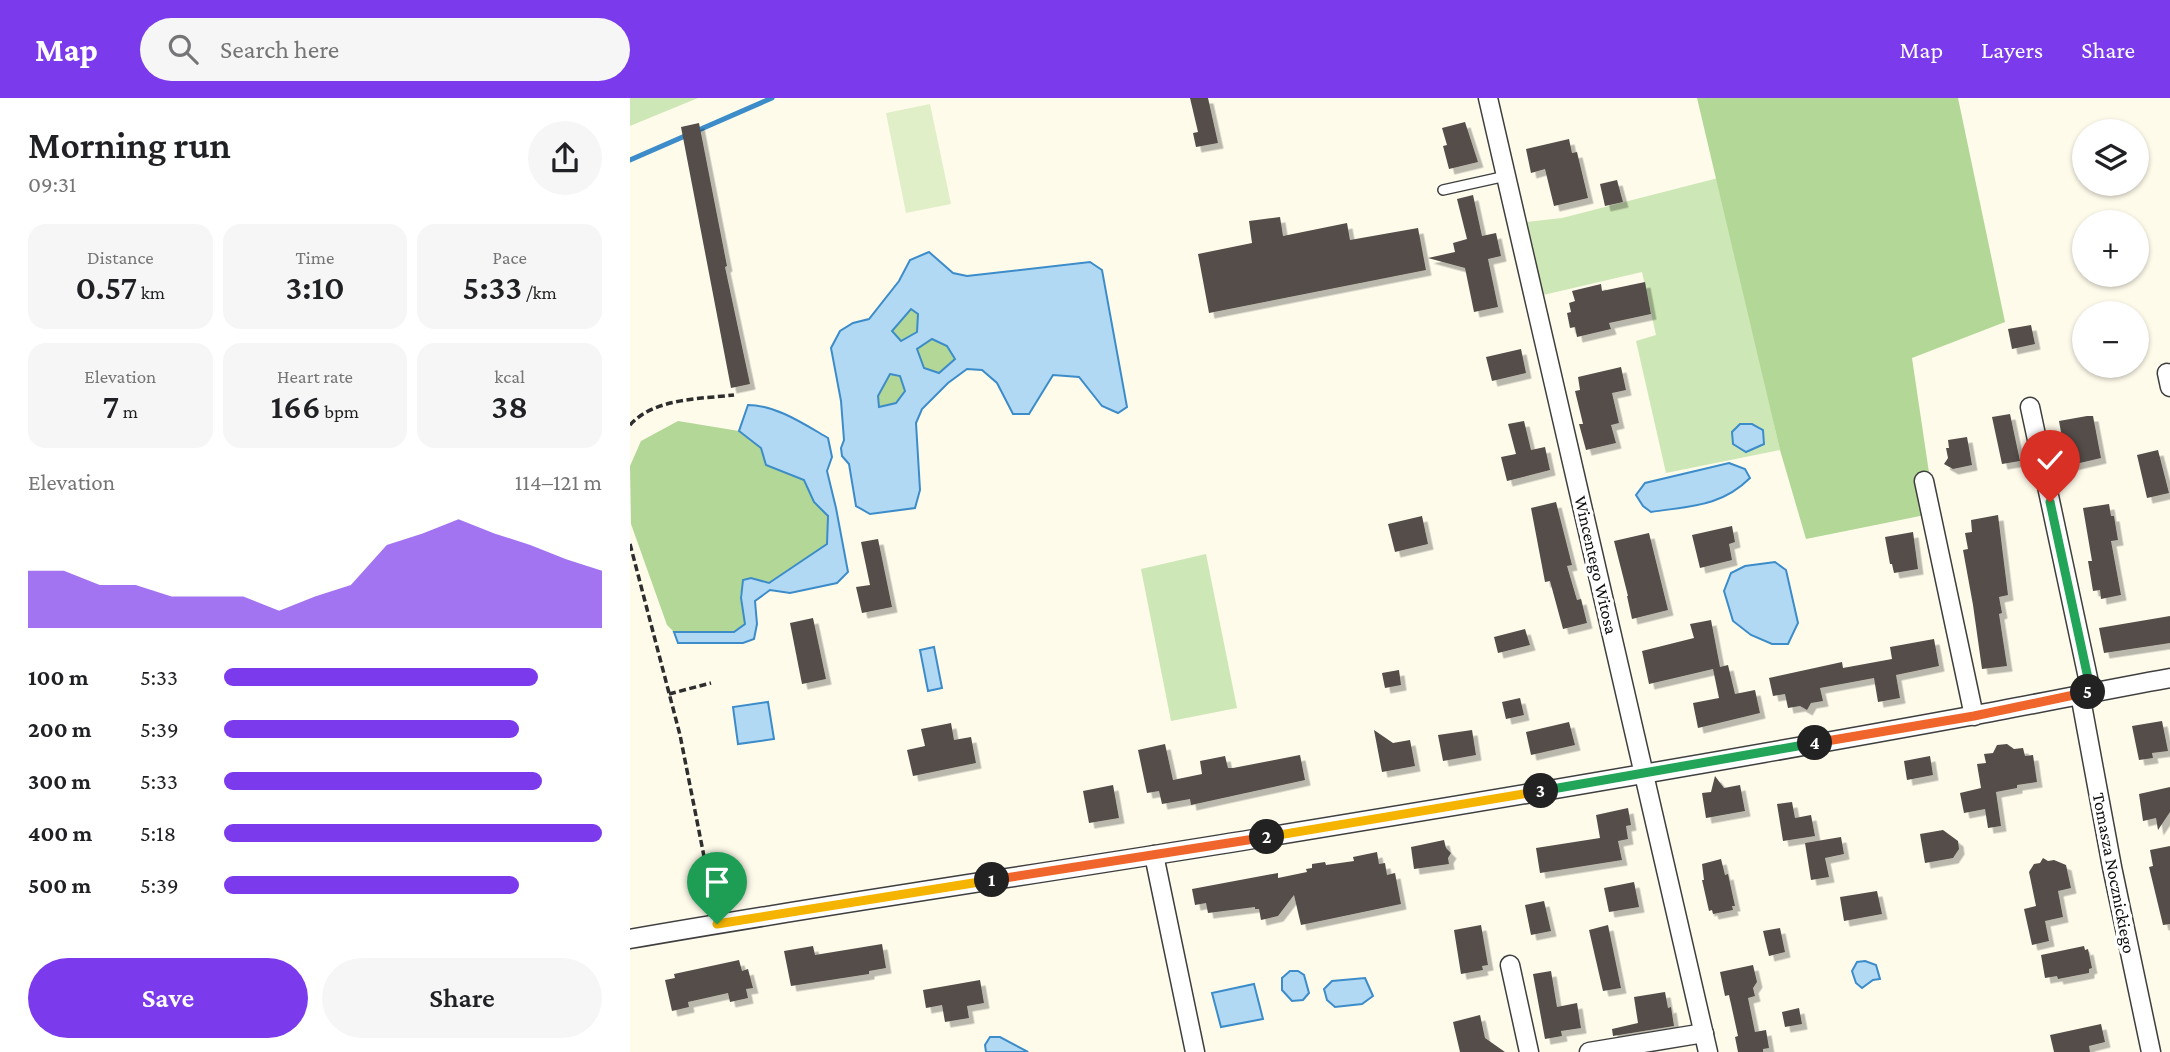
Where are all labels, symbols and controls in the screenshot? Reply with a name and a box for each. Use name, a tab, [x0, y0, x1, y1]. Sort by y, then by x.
search box	[140, 18, 630, 81]
icon: search	[164, 30, 202, 68]
text: Map	[35, 31, 98, 68]
text: Search here	[220, 35, 339, 64]
text: Map	[1899, 36, 1943, 63]
text: Layers	[1981, 36, 2043, 63]
text: Share	[2081, 36, 2135, 63]
map controls	[2072, 119, 2149, 378]
button: layers	[2072, 119, 2149, 196]
button: share	[528, 121, 602, 195]
text: Morning run	[28, 124, 231, 166]
text: 09:31	[28, 171, 77, 197]
button: +	[2072, 210, 2149, 287]
text: Distance	[87, 247, 154, 268]
text: Time	[296, 247, 334, 268]
text: Pace	[493, 247, 527, 268]
text: 0.57	[76, 268, 137, 307]
text: 3:10	[285, 268, 345, 307]
text: 5:33	[463, 268, 522, 307]
text: km	[137, 282, 165, 303]
text: /km	[522, 282, 557, 303]
button: −	[2072, 301, 2149, 378]
text: Elevation	[84, 366, 156, 387]
text: Heart rate	[277, 366, 353, 387]
text: kcal	[494, 366, 525, 387]
text: 7	[103, 387, 119, 426]
text: 166	[271, 387, 321, 426]
text: 38	[491, 387, 528, 426]
text: m	[119, 401, 138, 422]
text: bpm	[321, 401, 359, 422]
pin	[2020, 430, 2080, 502]
icon: check	[2031, 441, 2069, 479]
text: Elevation	[28, 469, 115, 495]
text: 114–121 m	[515, 469, 602, 495]
street label: Wincentego Witosa	[1570, 494, 1622, 636]
text: 100 m	[28, 664, 88, 690]
text: 5:33	[140, 664, 178, 690]
pin: 5	[2070, 674, 2106, 710]
text: 5	[2083, 681, 2092, 702]
text: 200 m	[28, 716, 92, 742]
text: 5:39	[140, 716, 179, 742]
pin: 4	[1798, 726, 1832, 760]
text: 4	[1809, 732, 1820, 753]
text: 300 m	[28, 768, 91, 794]
text: 5:33	[140, 768, 178, 794]
pin: 3	[1524, 774, 1558, 808]
text: 3	[1536, 780, 1545, 801]
street label: Tomasza Nocznickiego	[2089, 791, 2139, 955]
text: 400 m	[28, 820, 92, 846]
text: 5:18	[140, 820, 176, 846]
pin: 2	[1250, 820, 1284, 854]
text: 2	[1262, 826, 1271, 847]
pin	[687, 852, 747, 924]
pin: 1	[974, 862, 1010, 898]
icon: arrive	[698, 863, 736, 901]
text: 1	[988, 869, 995, 890]
text: 500 m	[28, 872, 91, 898]
text: 5:39	[140, 872, 179, 898]
button: Save	[28, 958, 308, 1038]
button: Share	[322, 958, 602, 1038]

